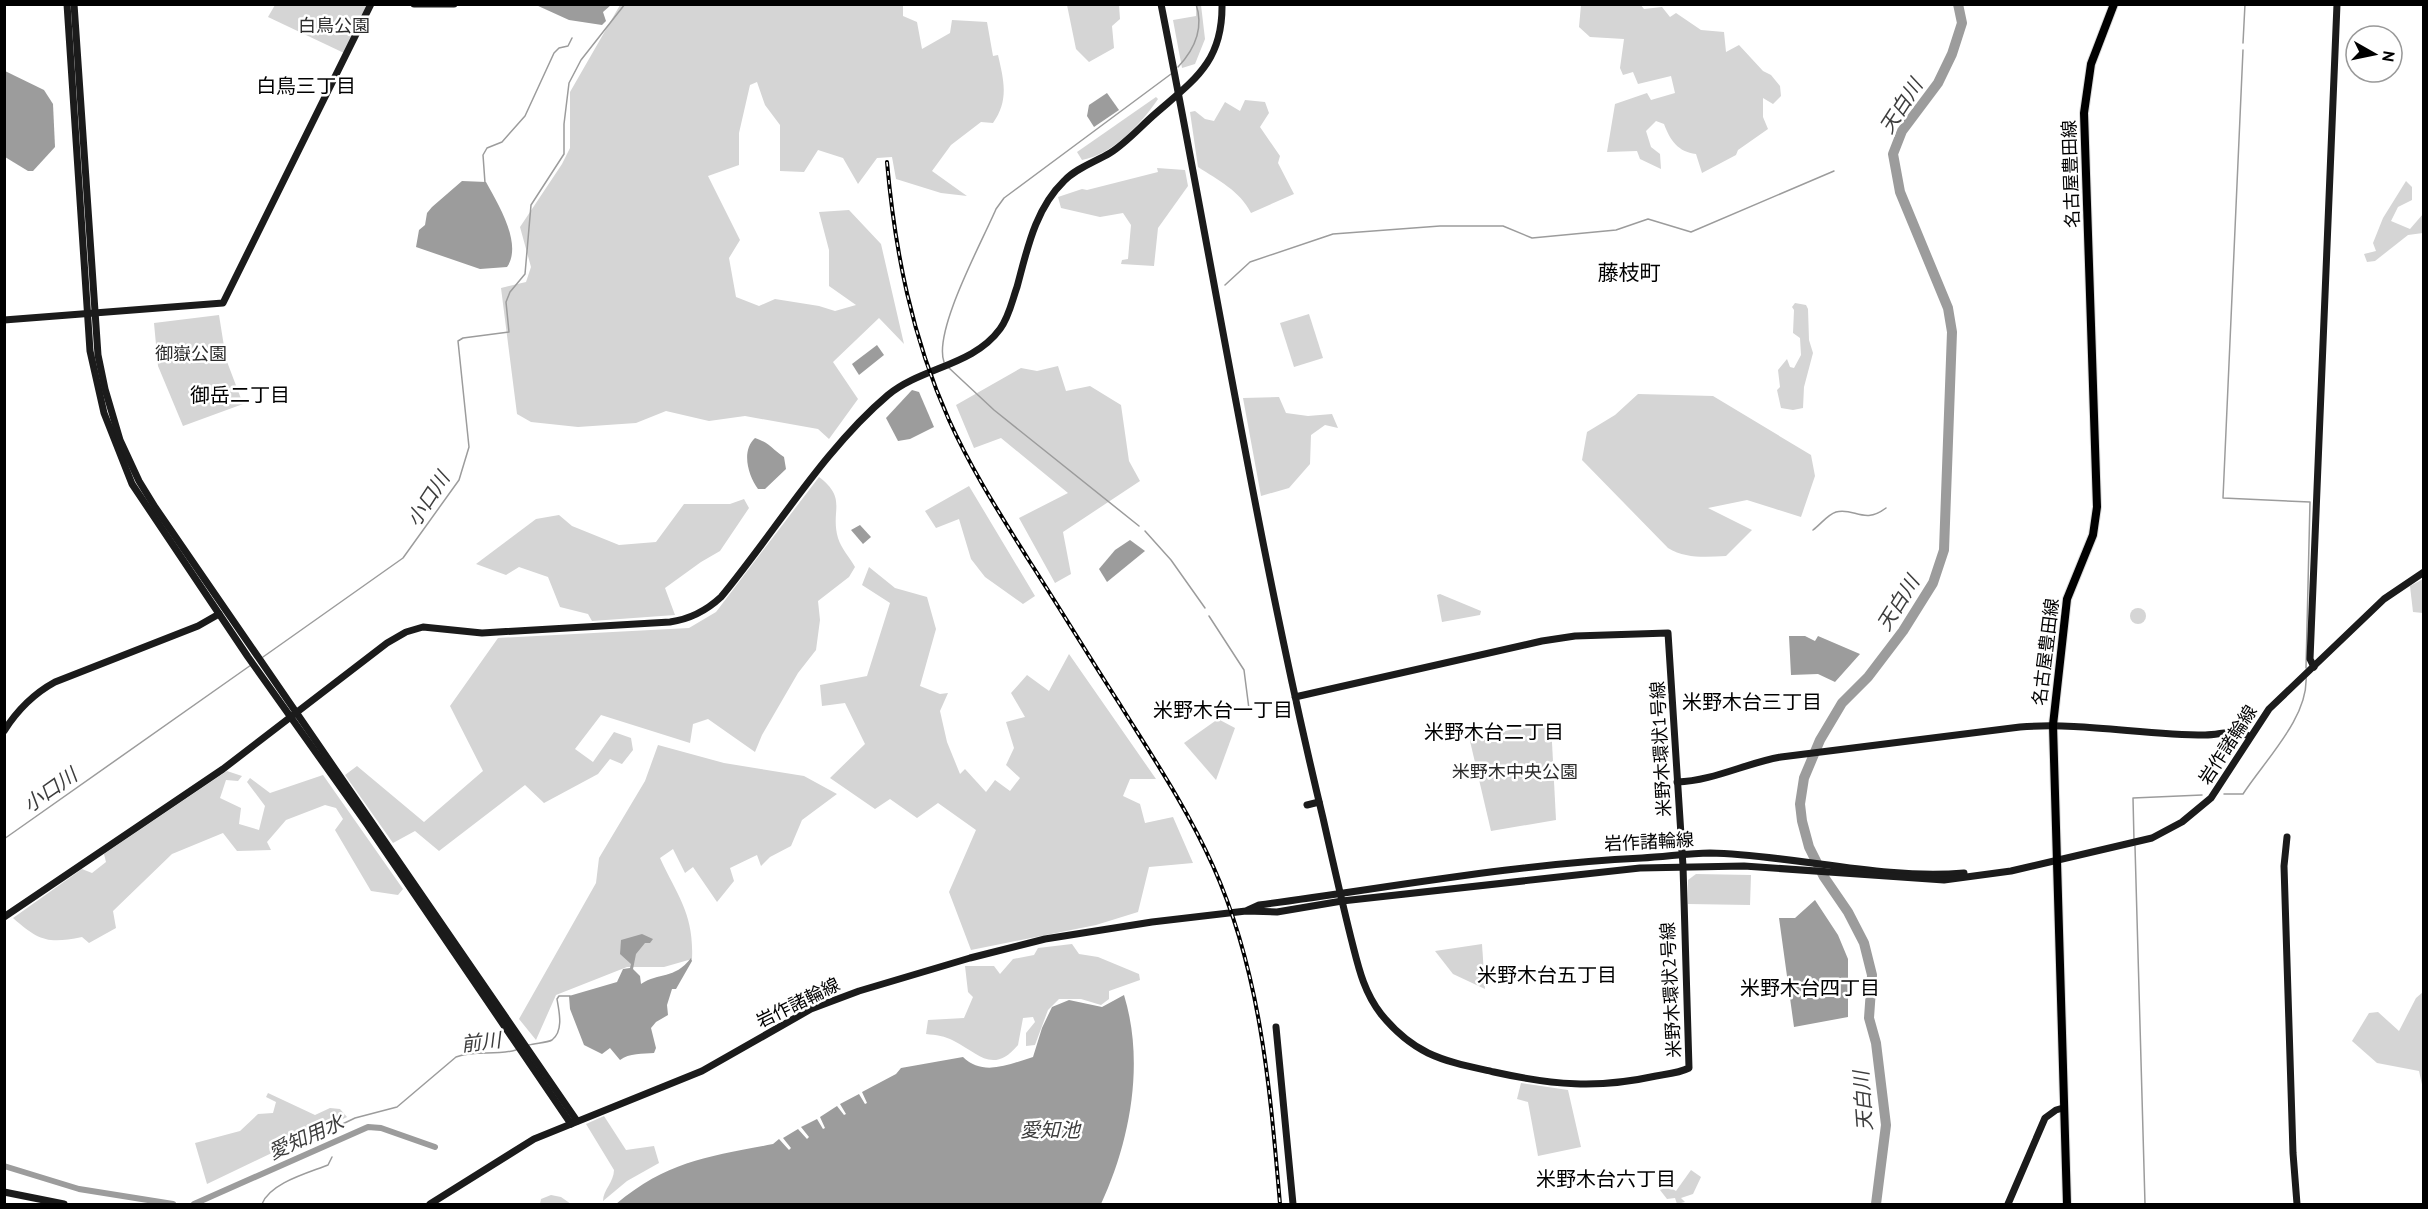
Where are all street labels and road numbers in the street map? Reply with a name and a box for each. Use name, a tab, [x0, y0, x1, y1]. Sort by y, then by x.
street label: 名古屋豊田線	[2057, 120, 2084, 228]
street label: 名古屋豊田線	[2028, 597, 2063, 707]
street label: 米野木環状1号線	[1645, 681, 1676, 817]
street label: 岩作諸輪線	[2193, 701, 2262, 789]
street label: 岩作諸輪線	[1603, 828, 1695, 855]
street label: 米野木環状2号線	[1655, 922, 1686, 1058]
street label: 岩作諸輪線	[752, 972, 843, 1033]

